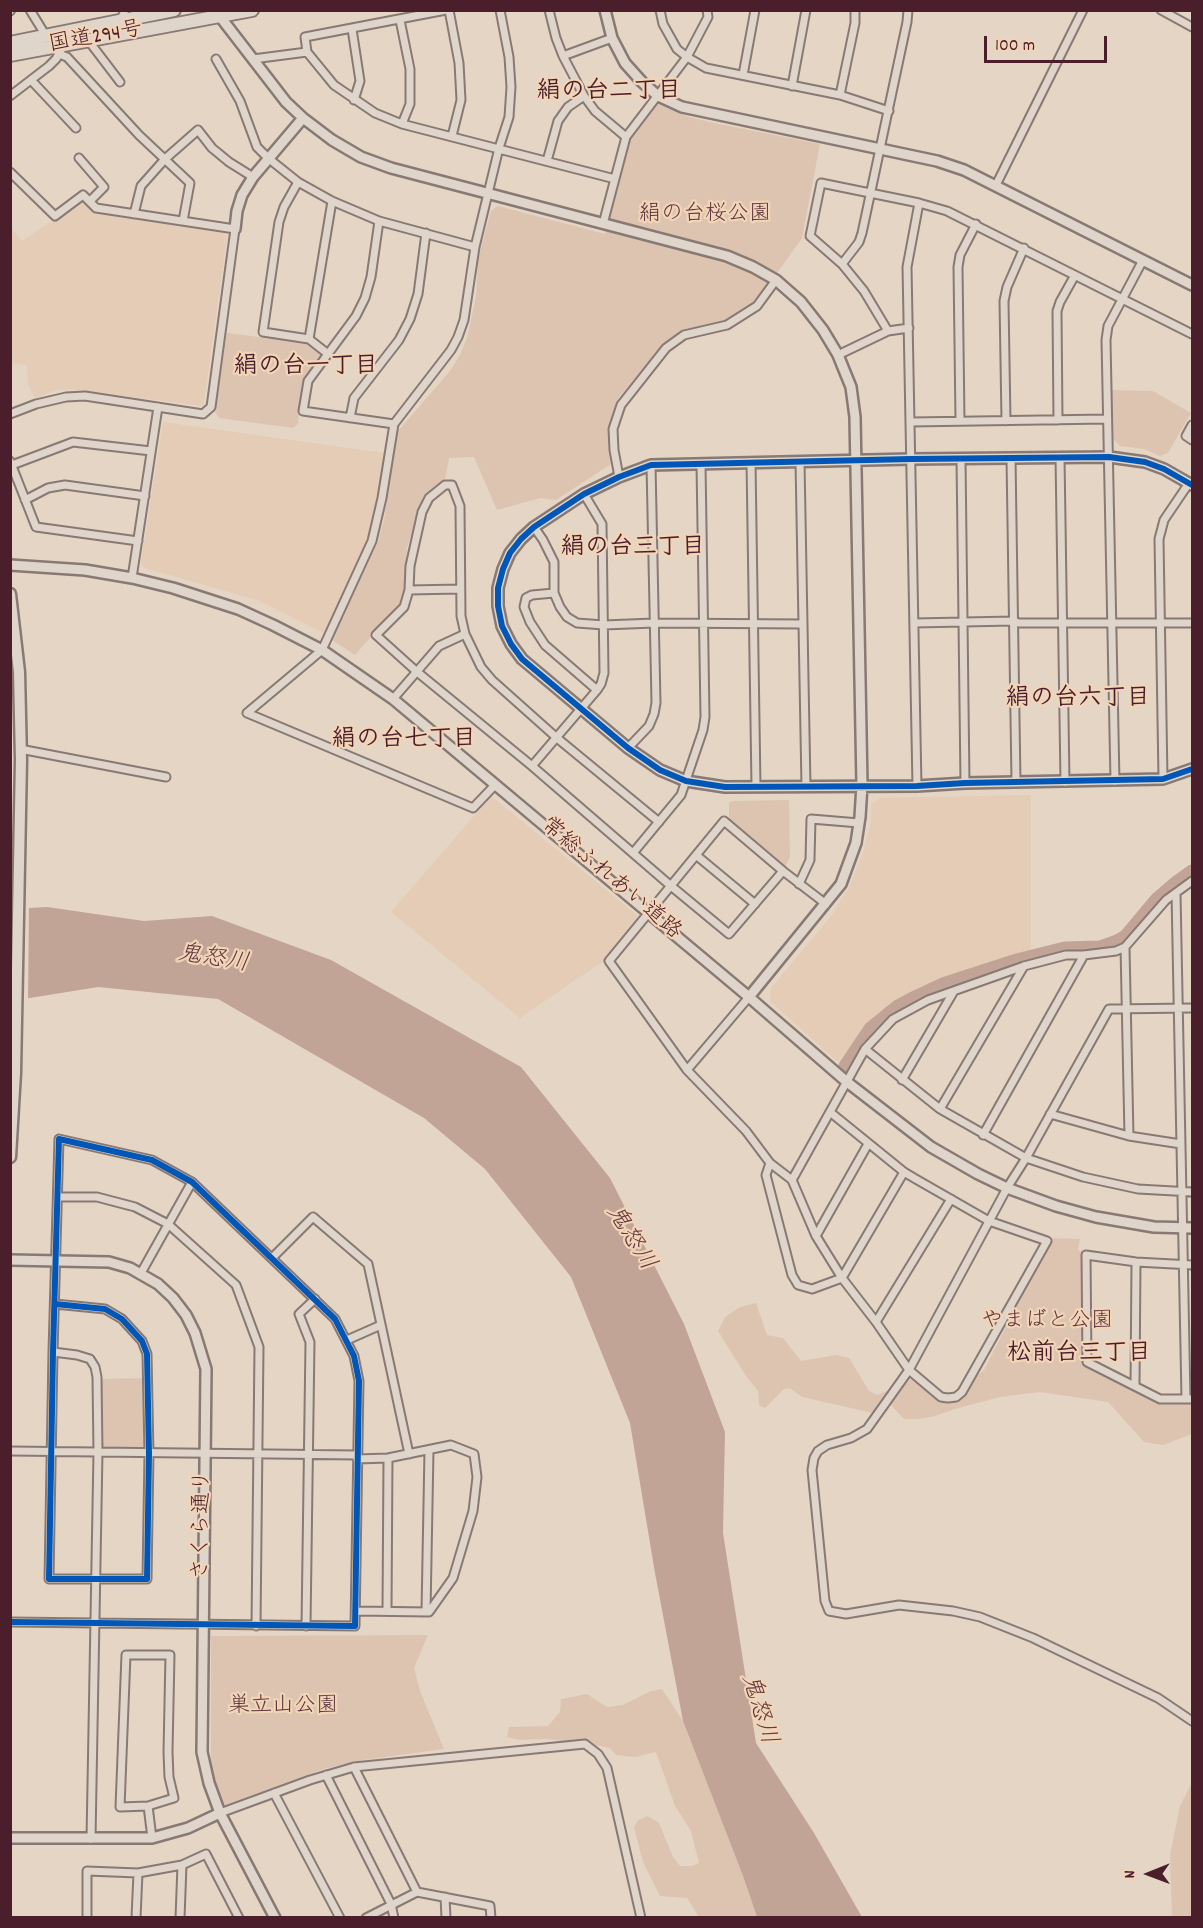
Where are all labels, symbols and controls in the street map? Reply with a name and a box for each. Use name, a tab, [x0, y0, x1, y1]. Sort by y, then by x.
street label: 国道294号	[47, 18, 145, 60]
scale bar	[987, 24, 1110, 62]
text: 100 m	[995, 34, 1035, 59]
district label: 絹の台二丁目	[537, 80, 681, 108]
park label: 絹の台桜公園	[639, 203, 771, 229]
district label: 絹の台一丁目	[234, 355, 378, 383]
district label: 絹の台三丁目	[561, 536, 705, 564]
district label: 絹の台六丁目	[1006, 687, 1150, 715]
district label: 絹の台七丁目	[332, 728, 476, 756]
street label: 常総ふれあい道路	[534, 813, 686, 947]
water label: 鬼怒川	[175, 941, 251, 981]
water label: 鬼怒川	[598, 1201, 660, 1277]
park label: やまばと公園	[981, 1310, 1113, 1336]
district label: 松前台三丁目	[1007, 1342, 1151, 1370]
street label: さくら通り	[190, 1470, 218, 1580]
water label: 鬼怒川	[733, 1671, 781, 1749]
park label: 巣立山公園	[228, 1695, 338, 1721]
north arrow	[1119, 1844, 1179, 1904]
text: N	[1119, 1870, 1142, 1878]

